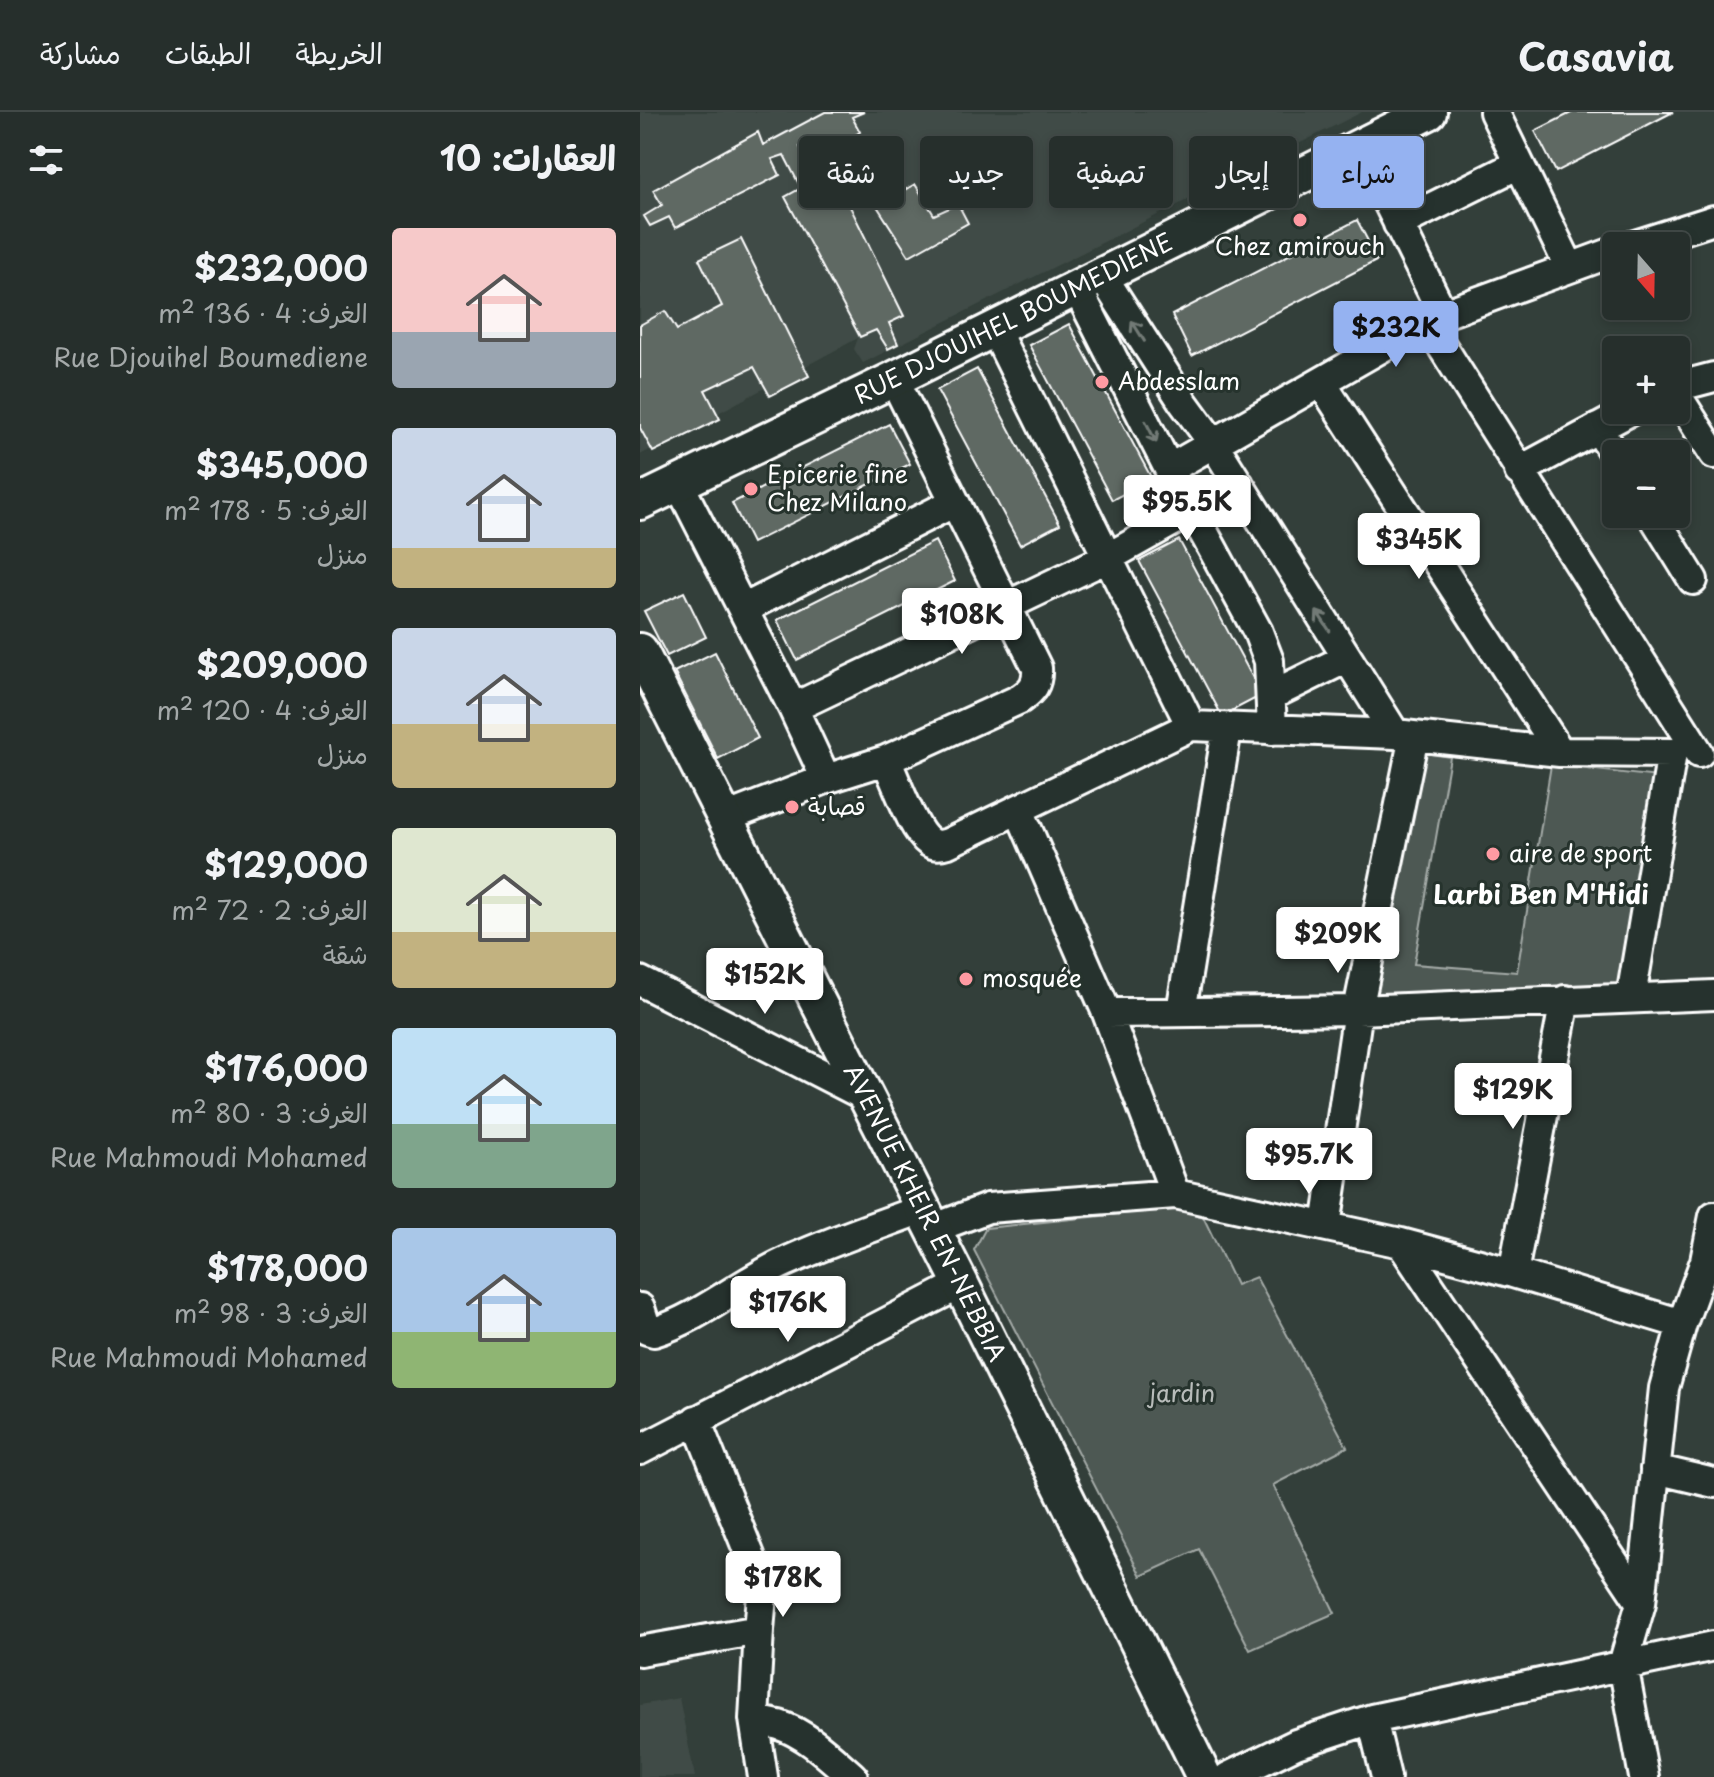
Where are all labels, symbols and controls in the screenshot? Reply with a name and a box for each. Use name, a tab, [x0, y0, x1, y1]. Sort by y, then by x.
text: Casavia	[1518, 27, 1674, 84]
text: مشاركة	[40, 31, 121, 74]
text: الطبقات	[165, 31, 251, 74]
text: الخريطة	[295, 31, 383, 74]
text: العقارات: 10	[440, 131, 616, 183]
chip: شقة	[799, 136, 904, 208]
chip: جديد	[920, 136, 1033, 208]
chip: تصفية	[1049, 136, 1173, 208]
chip: إيجار	[1189, 136, 1297, 208]
chip: شراء	[1313, 136, 1424, 208]
icon: filters	[24, 138, 68, 182]
marker: Chez amirouch	[1291, 211, 1309, 229]
street label: RUE DJOUIHEL BOUMEDIENE	[847, 223, 1178, 412]
place label: Chez amirouch	[1215, 227, 1385, 263]
north arrow	[1602, 232, 1690, 320]
map controls	[1602, 232, 1690, 528]
text: $232,000	[194, 241, 368, 293]
icon: home	[456, 260, 552, 356]
text: الغرف: 4 · 136 m²	[158, 293, 368, 332]
pin: $232K	[1340, 301, 1452, 369]
text: $232K	[1351, 307, 1441, 346]
one-way arrow	[1130, 320, 1146, 343]
button: +	[1602, 336, 1690, 424]
text: Rue Djouihel Boumediene	[54, 337, 368, 376]
place label: Abdesslam	[1118, 362, 1240, 398]
marker: Abdesslam	[1093, 373, 1111, 391]
one-way arrow	[1143, 419, 1159, 443]
text: $345,000	[196, 438, 368, 490]
button: −	[1602, 440, 1690, 528]
place label: Epicerie fine Chez Milano	[767, 455, 908, 519]
icon: home	[456, 460, 552, 556]
pin: $95.5K	[1122, 475, 1252, 543]
marker: Epicerie fine Chez Milano	[742, 480, 760, 498]
text: $95.5K	[1142, 481, 1232, 520]
text: الغرف: 5 · 178 m²	[164, 490, 368, 529]
pin: $345K	[1363, 513, 1475, 581]
text: $345K	[1376, 519, 1462, 558]
text: منزل	[317, 534, 368, 573]
pin: $108K	[906, 588, 1018, 656]
text: $108K	[920, 594, 1004, 633]
one-way arrow	[1315, 610, 1331, 633]
text: $209,000	[197, 638, 368, 690]
icon: home	[456, 660, 552, 756]
text: الغرف: 4 · 120 m²	[156, 690, 368, 729]
text: منزل	[317, 734, 368, 773]
place label: قصابة	[808, 787, 866, 823]
marker: قصابة	[783, 798, 801, 816]
place label: aire de sport	[1509, 834, 1653, 870]
text: $129,000	[205, 838, 368, 890]
marker: aire de sport	[1484, 845, 1502, 863]
icon: home	[456, 860, 552, 956]
district label: Larbi Ben M'Hidi	[1433, 874, 1649, 913]
text: الغرف: 2 · 72 m²	[171, 890, 368, 929]
pin: $209K	[1282, 907, 1394, 975]
text: $209K	[1294, 913, 1382, 952]
text: شقة	[323, 934, 368, 973]
pin: $152K	[709, 948, 821, 1016]
text: $152K	[724, 954, 806, 993]
place label: mosquée	[982, 959, 1082, 995]
marker: mosquée	[957, 970, 975, 988]
text: $176,000	[205, 1041, 368, 1093]
street label: AVENUE KHEIR EN-NEBBIA	[836, 1057, 1016, 1367]
icon: home	[456, 1060, 552, 1156]
pin: $129K	[1457, 1063, 1569, 1131]
text: $129K	[1473, 1069, 1553, 1108]
text: الغرف: 3 · 80 m²	[170, 1093, 368, 1132]
pin: $95.7K	[1244, 1128, 1374, 1196]
text: $95.7K	[1264, 1134, 1354, 1173]
text: Rue Mahmoudi Mohamed	[50, 1137, 368, 1176]
text: $178,000	[207, 1241, 368, 1293]
icon: home	[456, 1260, 552, 1356]
pin: $176K	[732, 1276, 844, 1344]
text: $176K	[749, 1282, 827, 1321]
text: الغرف: 3 · 98 m²	[174, 1293, 368, 1332]
text: Rue Mahmoudi Mohamed	[50, 1337, 368, 1376]
park label: jardin	[1147, 1374, 1215, 1410]
pin: $178K	[727, 1551, 839, 1619]
text: $178K	[744, 1557, 822, 1596]

